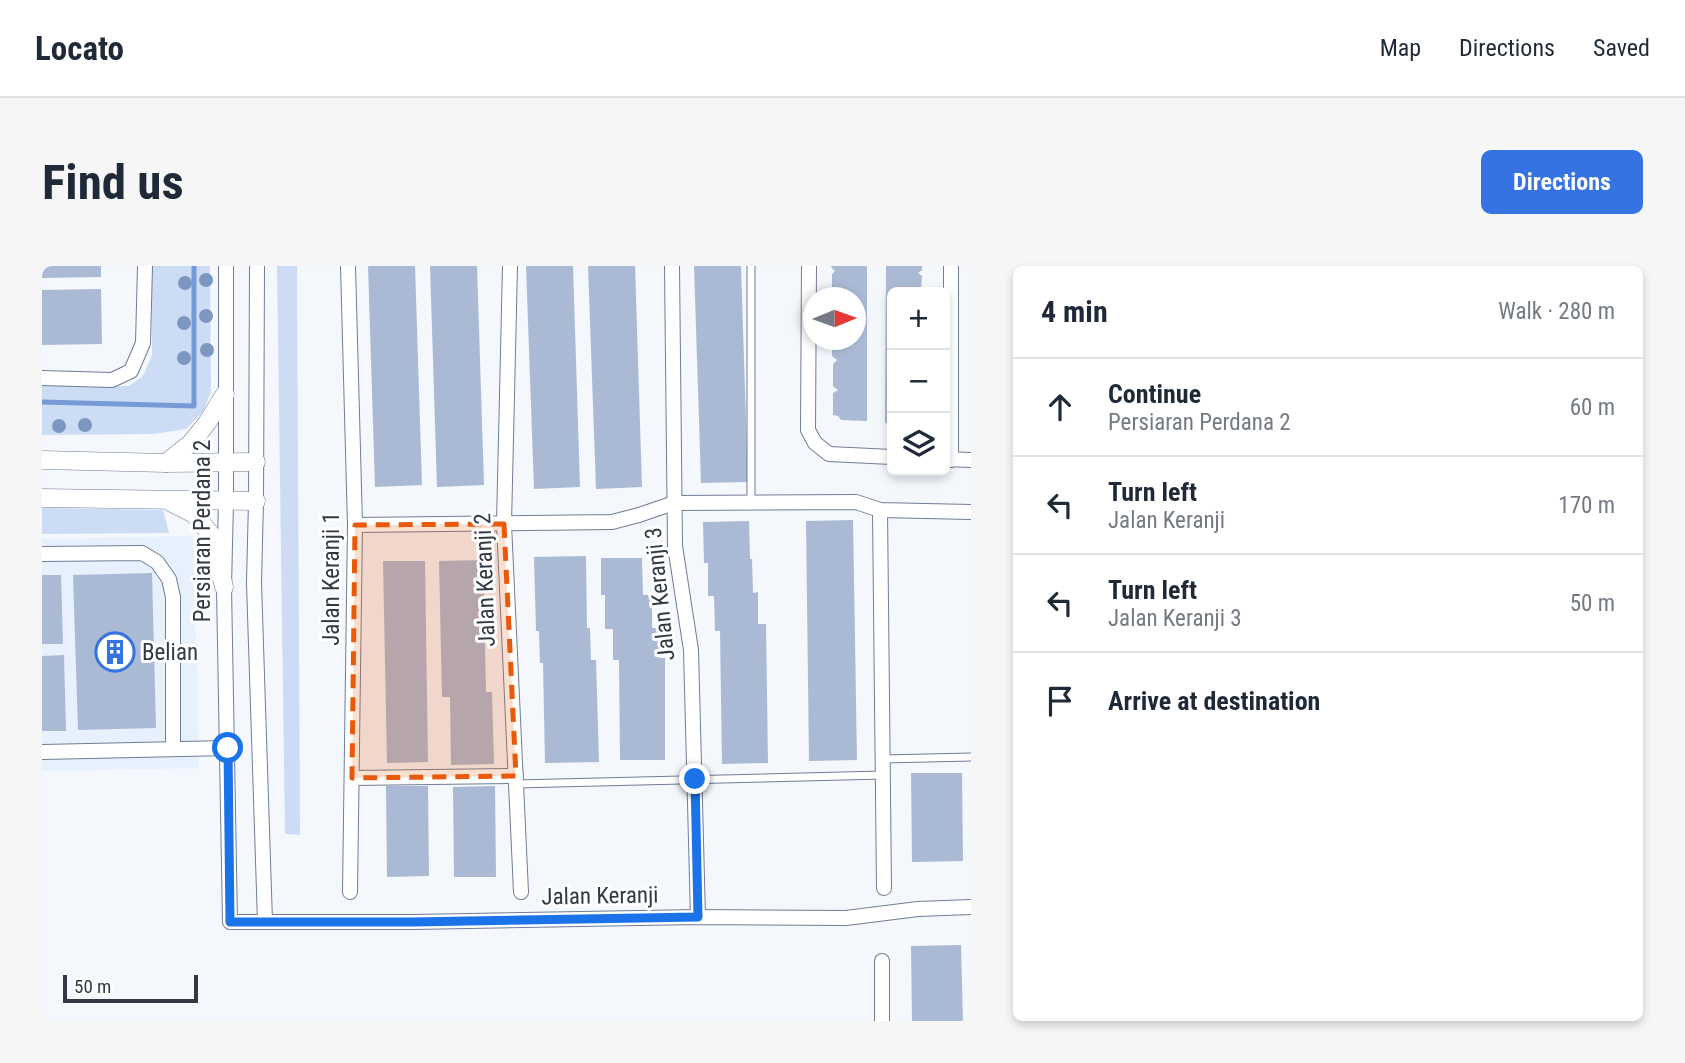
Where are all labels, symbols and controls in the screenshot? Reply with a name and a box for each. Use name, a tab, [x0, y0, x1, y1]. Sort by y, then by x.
text: Locato	[35, 29, 124, 68]
text: Map	[1380, 34, 1421, 62]
text: Directions	[1459, 34, 1555, 62]
text: Saved	[1593, 34, 1650, 62]
button: Directions	[1481, 150, 1643, 214]
text: Find us	[42, 154, 184, 211]
north arrow	[803, 287, 866, 350]
map controls	[887, 287, 950, 476]
button: +	[887, 287, 950, 350]
text: 4 min	[1041, 294, 1108, 329]
text: Walk · 280 m	[1498, 298, 1615, 325]
button: −	[887, 350, 950, 413]
text: Continue	[1108, 379, 1201, 409]
icon: ahead	[1041, 388, 1079, 426]
text: 60 m	[1570, 394, 1615, 421]
text: Persiaran Perdana 2	[1108, 409, 1291, 436]
button: layers	[887, 413, 950, 476]
street label: Persiaran Perdana 2	[189, 440, 216, 622]
text: Turn left	[1108, 477, 1197, 507]
icon: left	[1041, 486, 1079, 524]
text: 170 m	[1558, 492, 1615, 519]
text: Jalan Keranji	[1108, 507, 1225, 534]
street label: Jalan Keranji 1	[318, 512, 345, 646]
street label: Jalan Keranji 2	[469, 513, 501, 647]
street label: Jalan Keranji 3	[640, 526, 680, 662]
text: Turn left	[1108, 575, 1197, 605]
icon: left	[1041, 584, 1079, 622]
text: 50 m	[1570, 590, 1615, 617]
text: Jalan Keranji 3	[1108, 605, 1242, 632]
building icon: Belian	[94, 631, 136, 673]
place label: Belian	[142, 639, 198, 666]
icon: arrive	[1041, 682, 1079, 720]
text: Arrive at destination	[1108, 686, 1320, 716]
route start	[212, 732, 243, 763]
route end	[679, 763, 710, 794]
street label: Jalan Keranji	[541, 881, 659, 911]
scale bar	[63, 972, 198, 1004]
text: 50 m	[74, 975, 111, 998]

